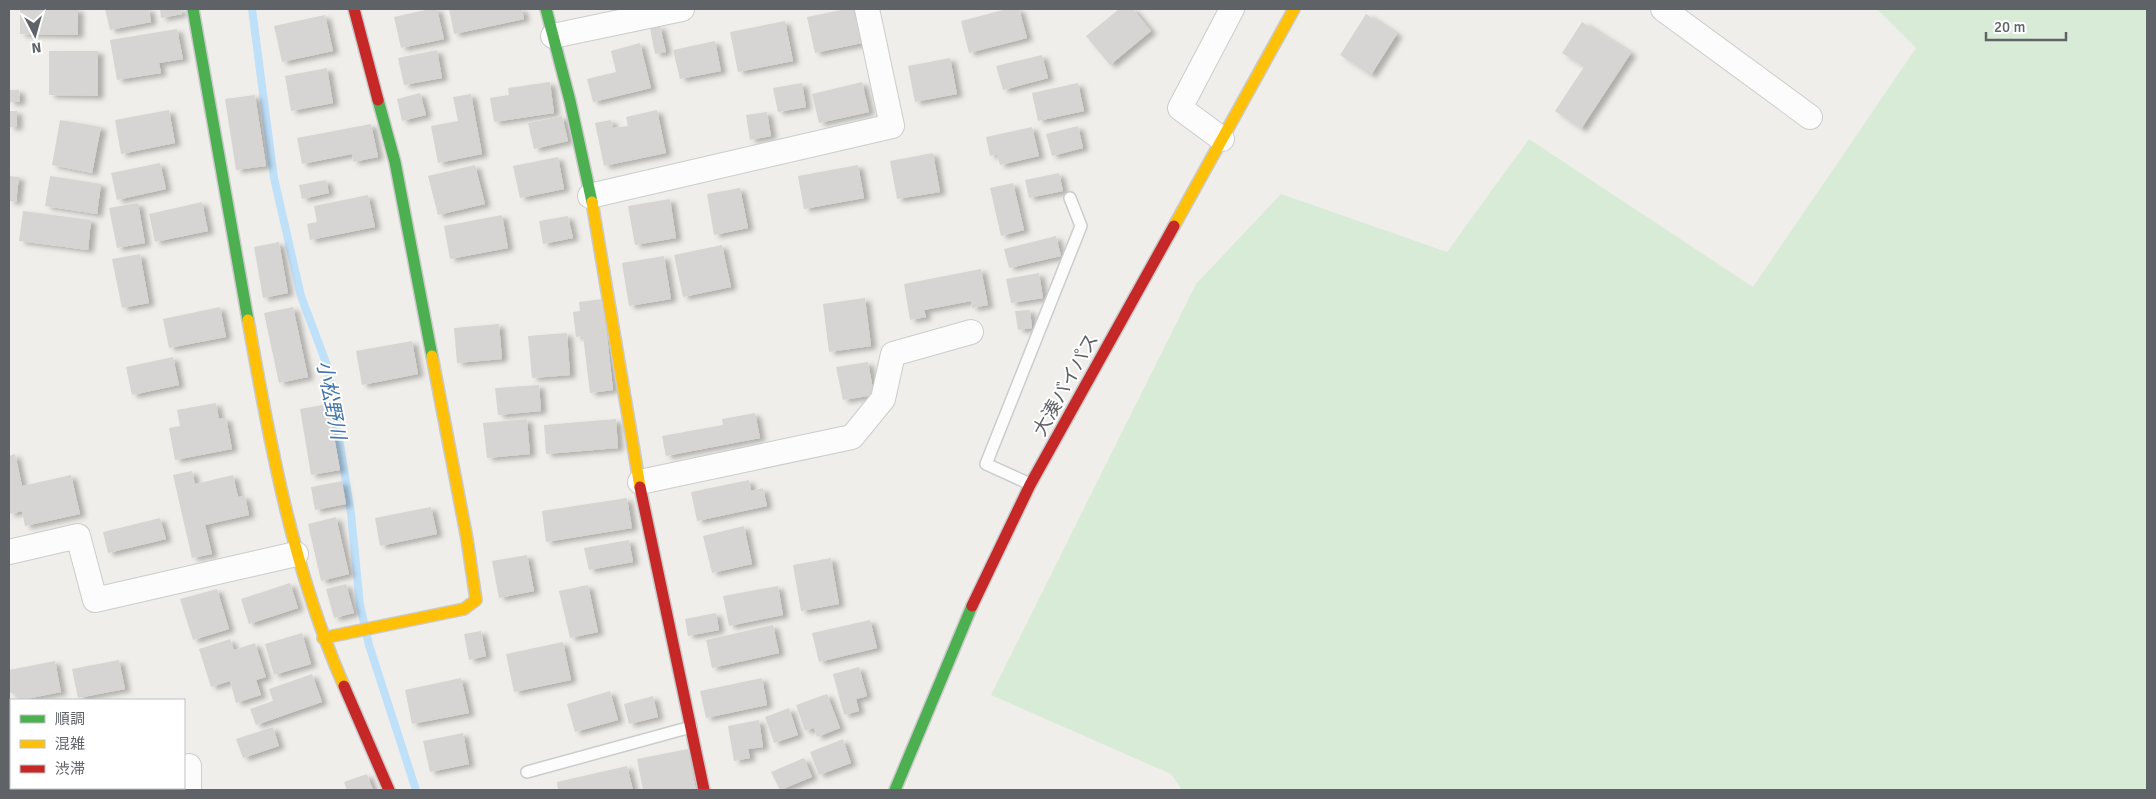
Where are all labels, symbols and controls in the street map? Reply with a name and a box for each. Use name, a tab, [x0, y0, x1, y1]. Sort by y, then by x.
north arrow	[10, 10, 60, 60]
scale bar	[1986, 10, 2066, 42]
text: 20 m	[1994, 18, 2025, 36]
text: N	[31, 38, 42, 56]
street label: 大湊バイパス	[1028, 329, 1104, 441]
water label: 小松野川	[311, 358, 351, 444]
legend	[10, 699, 185, 789]
text: 順調	[55, 710, 85, 728]
text: 混雑	[55, 735, 85, 753]
text: 渋滞	[55, 760, 85, 778]

